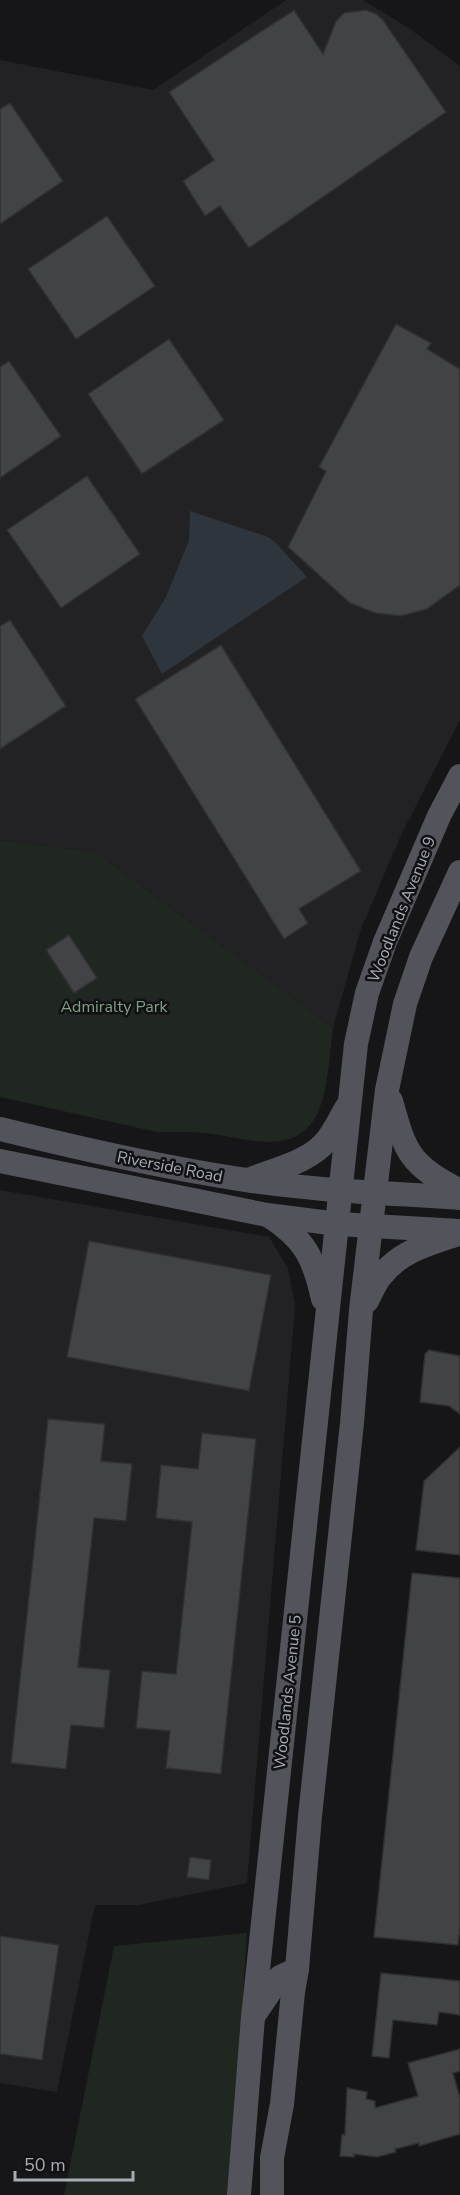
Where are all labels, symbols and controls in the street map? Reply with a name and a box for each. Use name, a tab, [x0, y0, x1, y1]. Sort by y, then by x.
street label: Woodlands Avenue 9	[363, 833, 441, 986]
park label: Admiralty Park	[60, 996, 169, 1018]
street label: Riverside Road	[115, 1146, 225, 1188]
street label: Woodlands Avenue 5	[269, 1614, 307, 1771]
scale bar	[15, 2144, 134, 2182]
text: 50 m	[24, 2153, 66, 2177]

